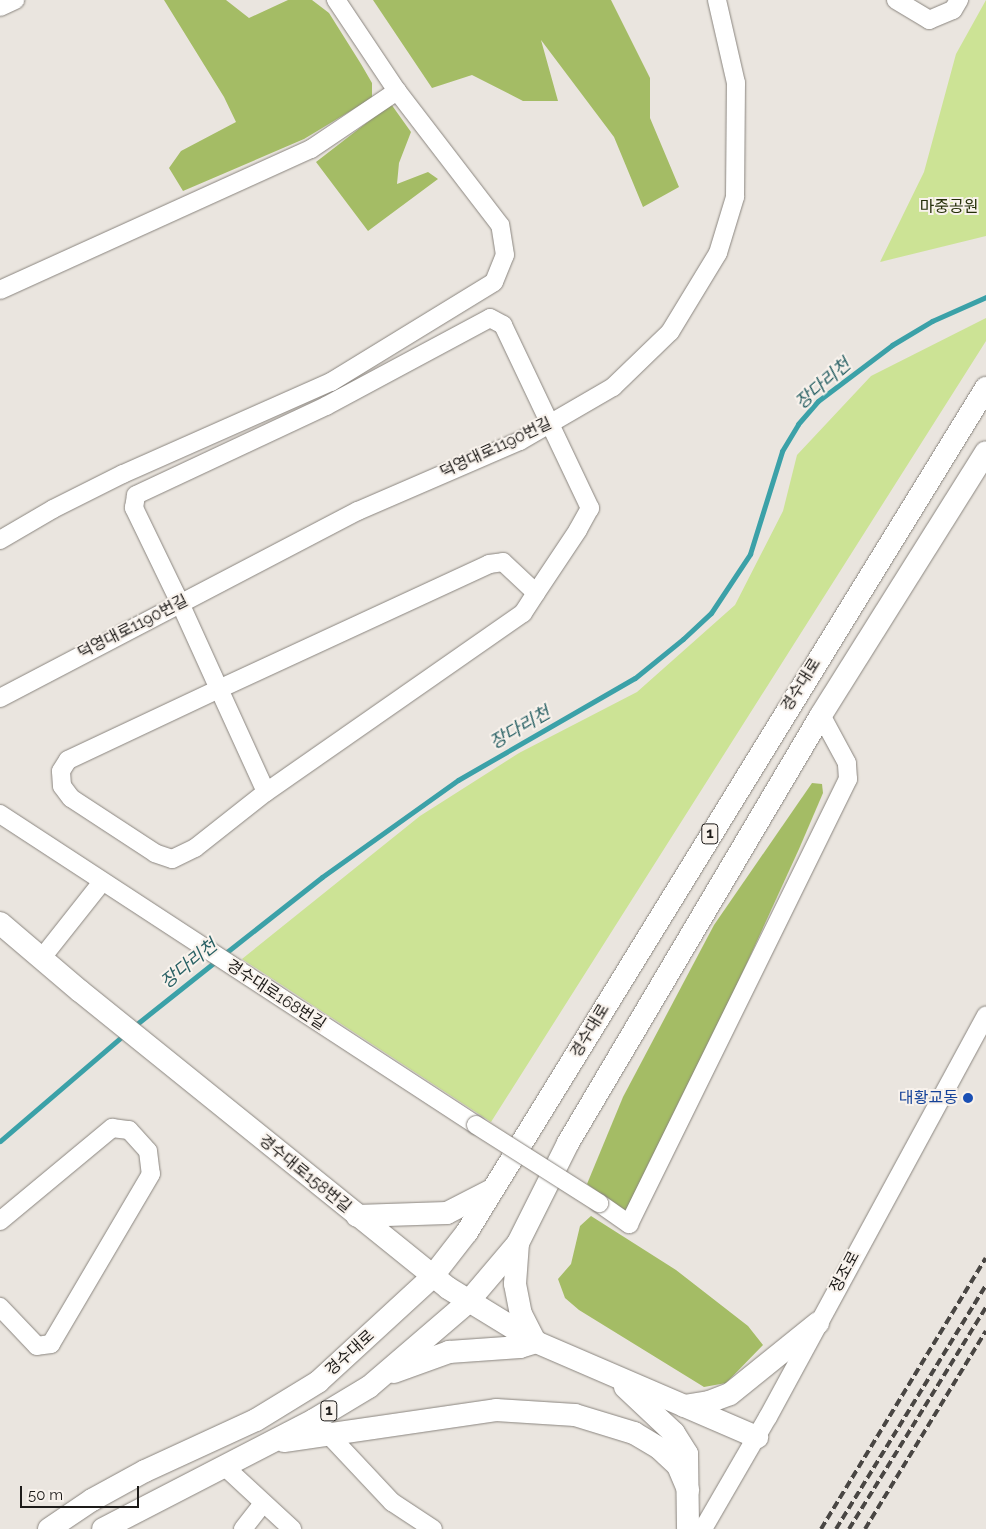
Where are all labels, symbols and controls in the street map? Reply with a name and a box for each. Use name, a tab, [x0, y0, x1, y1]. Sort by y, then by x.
park label: 마중공원	[920, 197, 978, 217]
water label: 장다리천	[791, 354, 855, 414]
street label: 덕영대로1190번길	[437, 414, 555, 482]
street label: 덕영대로1190번길	[75, 591, 191, 663]
street label: 경수대로	[777, 655, 825, 715]
water label: 장다리천	[486, 702, 554, 754]
road number: 1	[701, 822, 719, 846]
water label: 장다리천	[156, 935, 222, 993]
street label: 경수대로168번길	[223, 956, 329, 1034]
street label: 경수대로	[567, 1001, 613, 1061]
place label: 대황교동	[899, 1088, 958, 1108]
marker: 대황교동	[962, 1092, 974, 1104]
street label: 경수대로158번길	[255, 1131, 355, 1217]
street label: 정조로	[826, 1248, 864, 1296]
street label: 경수대로	[322, 1326, 378, 1380]
road number: 1	[320, 1398, 338, 1424]
scale bar	[22, 1476, 141, 1508]
text: 50 m	[28, 1486, 63, 1504]

